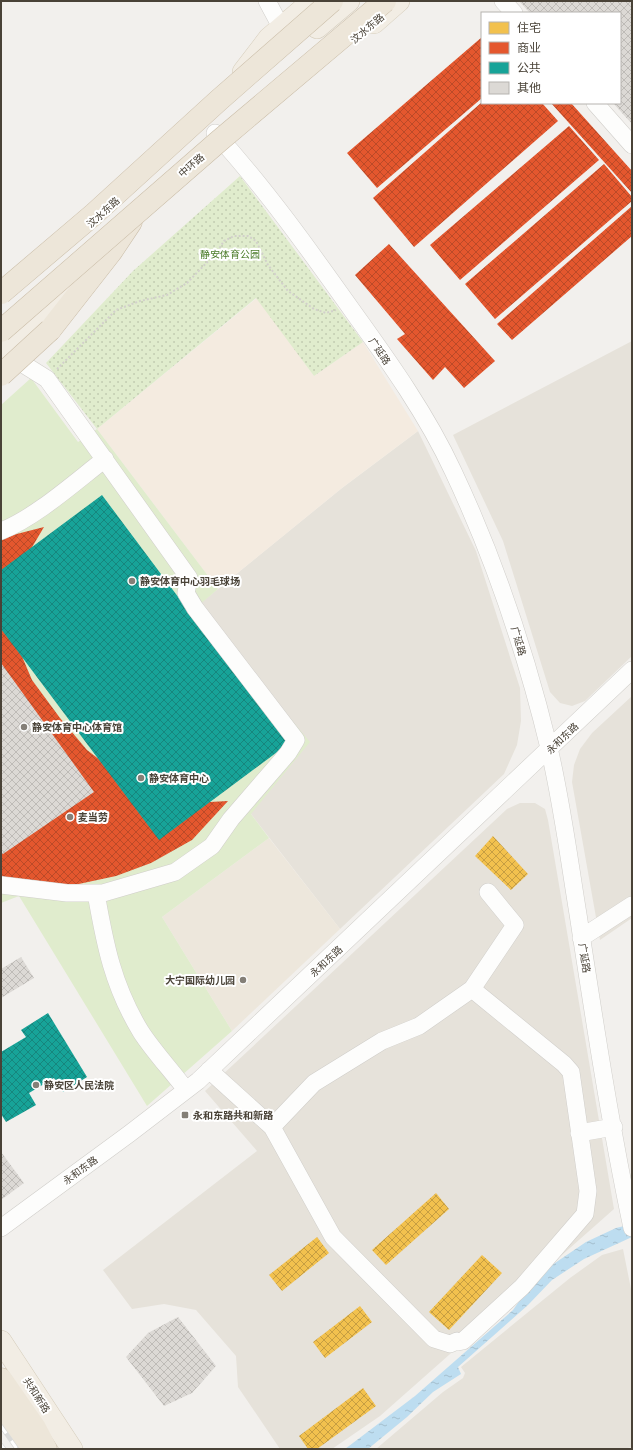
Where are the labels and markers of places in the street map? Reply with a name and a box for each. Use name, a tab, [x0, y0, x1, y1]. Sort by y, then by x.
marker: 静安体育中心羽毛球场	[127, 576, 137, 586]
place label: 静安体育中心羽毛球场	[140, 576, 240, 588]
marker: 静安体育中心体育馆	[19, 722, 29, 732]
place label: 静安体育中心体育馆	[32, 722, 122, 734]
marker: 静安体育中心	[136, 773, 146, 783]
place label: 静安体育中心	[149, 773, 209, 785]
marker: 麦当劳	[65, 812, 75, 822]
place label: 麦当劳	[78, 812, 108, 824]
place label: 大宁国际幼儿园	[165, 974, 235, 987]
marker: 大宁国际幼儿园	[238, 975, 248, 985]
marker: 静安区人民法院	[31, 1080, 41, 1090]
place label: 静安区人民法院	[44, 1080, 114, 1092]
marker: 永和东路共和新路	[180, 1110, 190, 1120]
place label: 永和东路共和新路	[193, 1110, 274, 1122]

